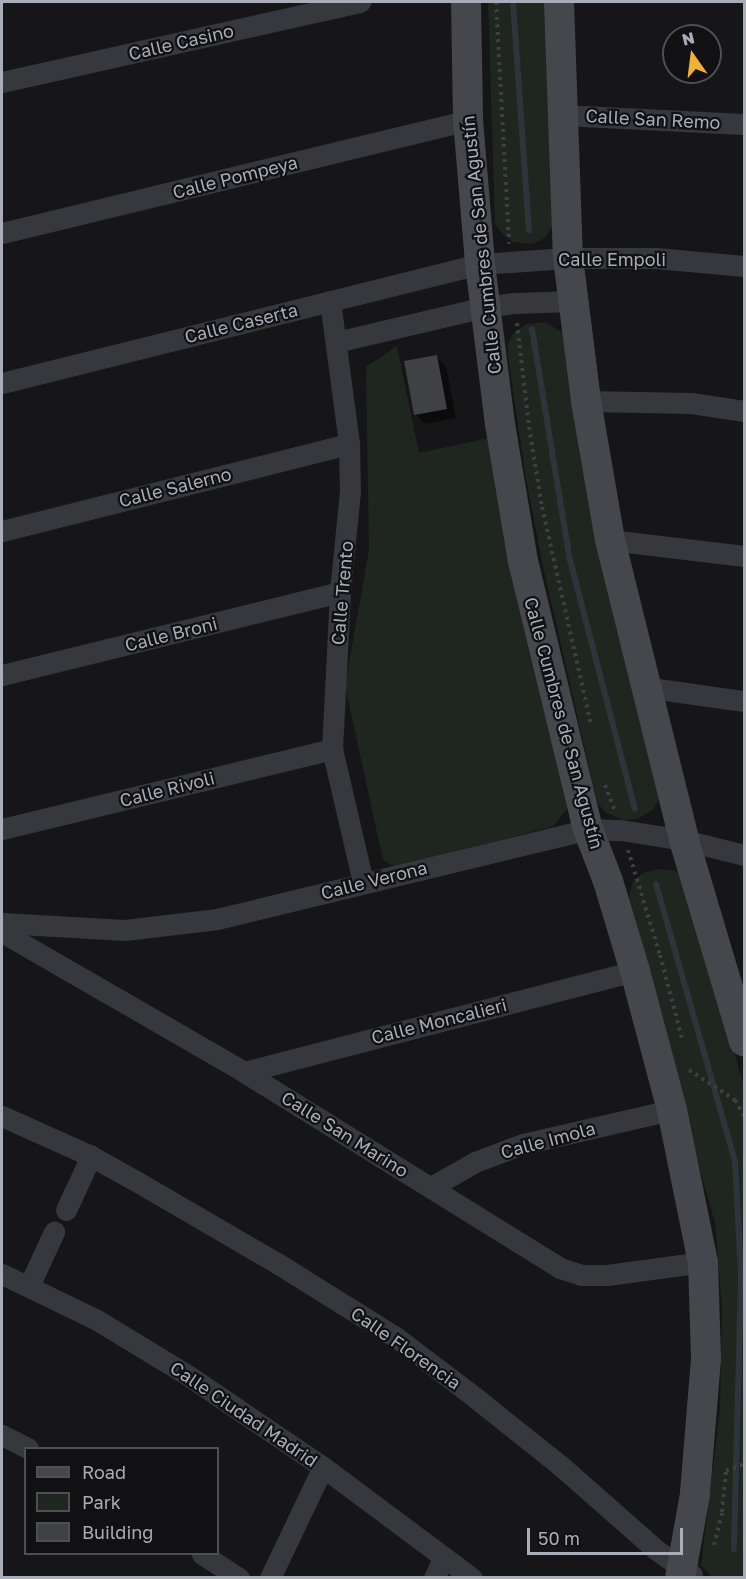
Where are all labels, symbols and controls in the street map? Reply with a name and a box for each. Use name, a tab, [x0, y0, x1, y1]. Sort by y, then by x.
street label: Calle Casino	[126, 19, 236, 65]
north arrow	[662, 24, 722, 84]
text: N	[680, 27, 696, 50]
street label: Calle San Remo	[585, 105, 721, 133]
street label: Calle Cumbres de San Agustín	[457, 115, 505, 375]
street label: Calle Pompeya	[170, 151, 300, 203]
street label: Calle Empoli	[558, 248, 666, 270]
street label: Calle Caserta	[182, 299, 300, 347]
street label: Calle Salerno	[116, 463, 234, 511]
street label: Calle Trento	[327, 540, 357, 646]
street label: Calle Cumbres de San Agustín	[520, 595, 608, 851]
street label: Calle Broni	[123, 612, 219, 656]
street label: Calle Rivoli	[117, 767, 217, 811]
street label: Calle Verona	[319, 856, 429, 904]
street label: Calle Moncalieri	[369, 994, 509, 1048]
street label: Calle San Marino	[278, 1086, 412, 1182]
street label: Calle Imola	[498, 1117, 598, 1163]
street label: Calle Florencia	[347, 1302, 465, 1394]
street label: Calle Ciudad Madrid	[166, 1357, 322, 1471]
legend	[24, 1447, 219, 1555]
text: Road	[82, 1461, 126, 1483]
text: Park	[82, 1491, 121, 1513]
scale bar	[530, 1516, 686, 1554]
text: Building	[82, 1521, 153, 1543]
text: 50 m	[538, 1527, 580, 1549]

